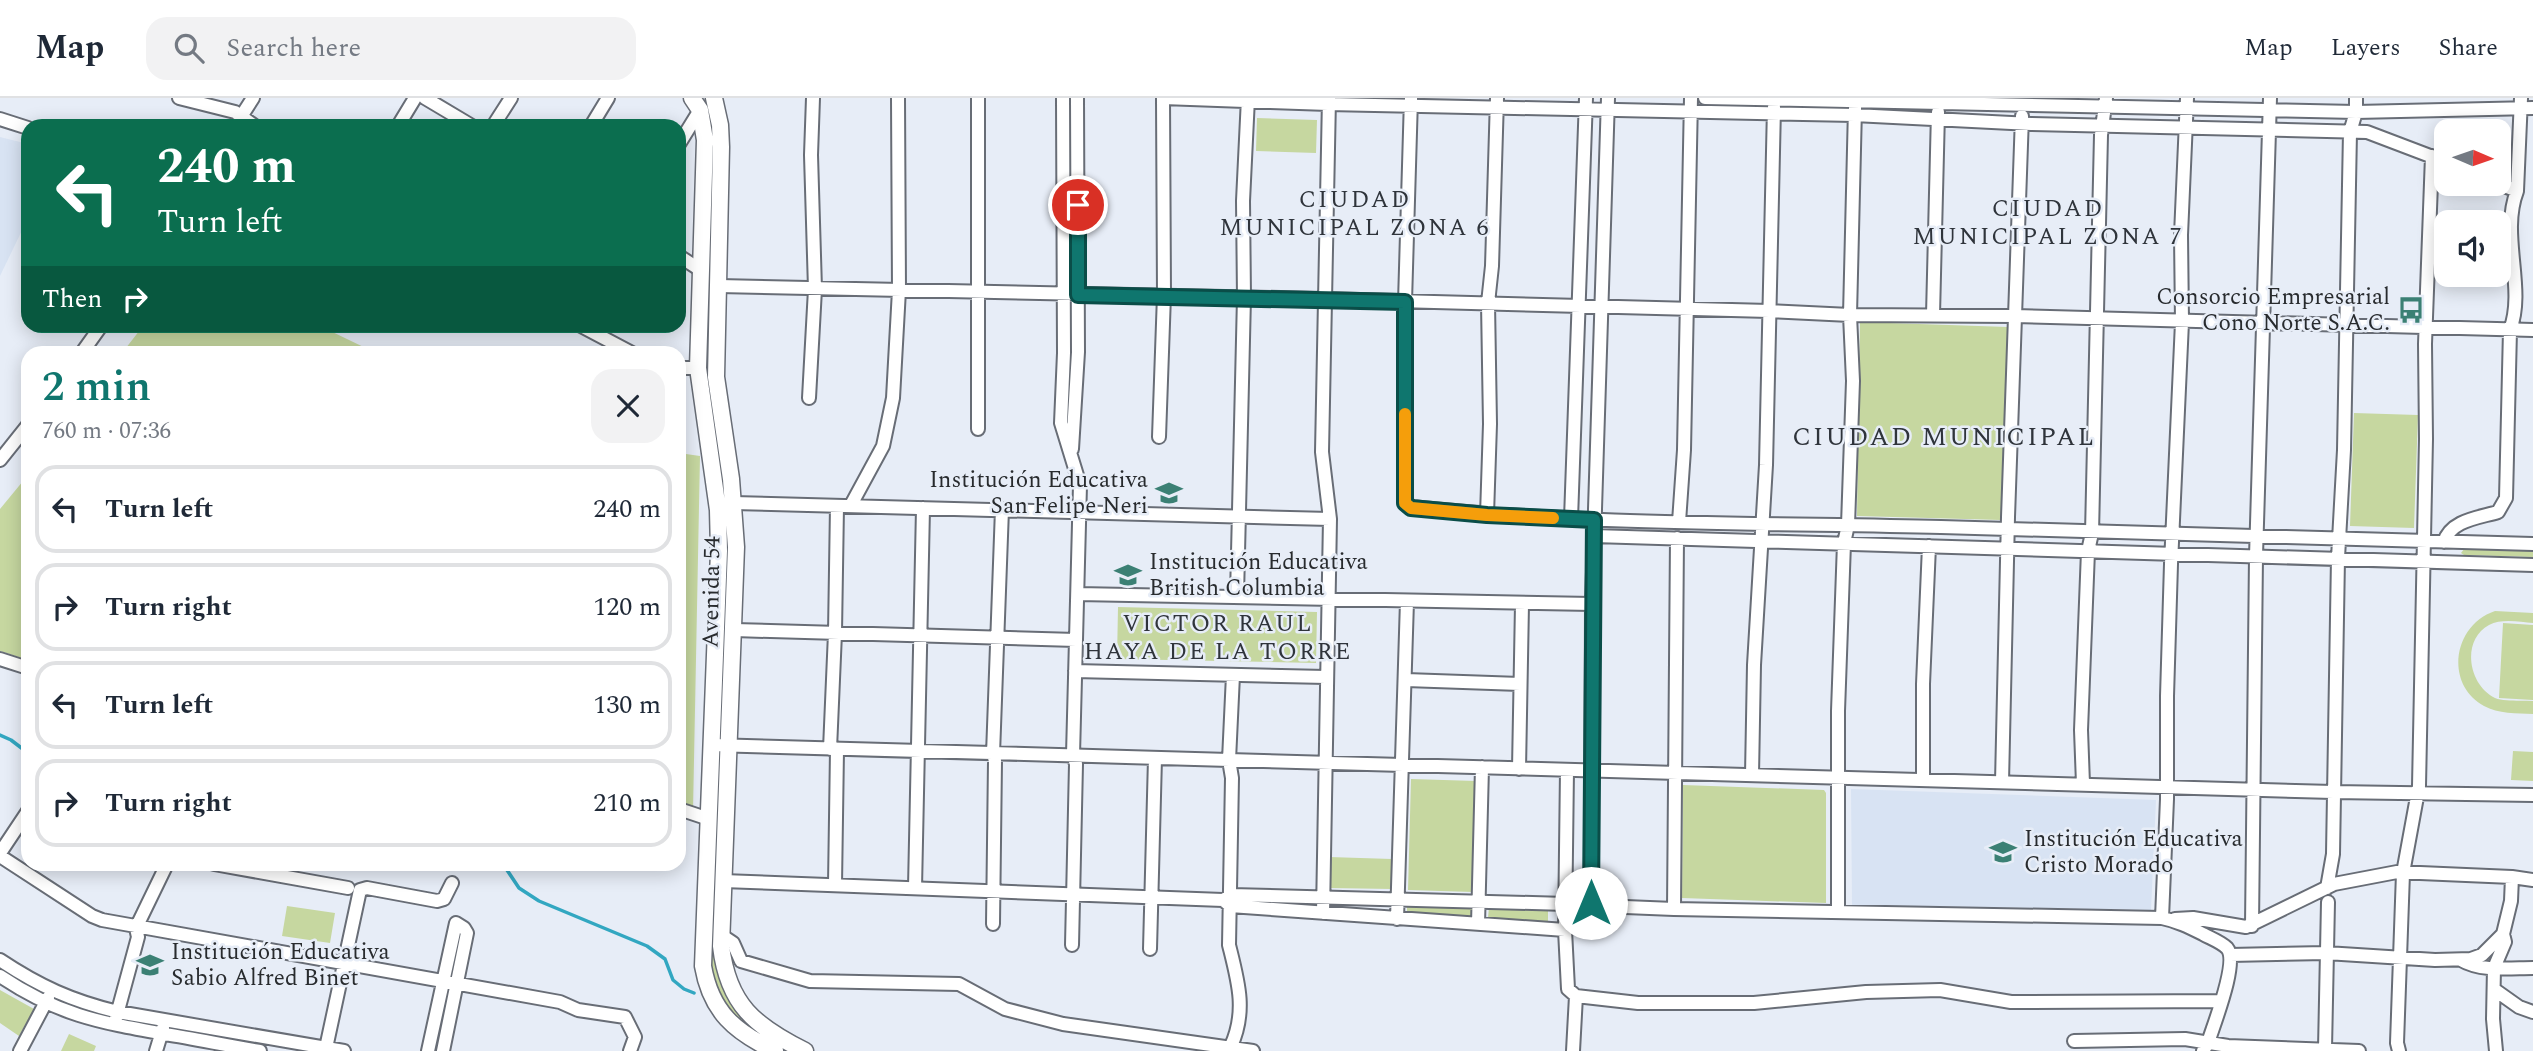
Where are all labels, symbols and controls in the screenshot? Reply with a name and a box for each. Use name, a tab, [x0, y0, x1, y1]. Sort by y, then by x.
search box	[146, 17, 636, 80]
text: Map	[35, 23, 104, 73]
text: Search here	[226, 28, 361, 68]
icon: search	[170, 29, 208, 67]
text: Map	[2244, 30, 2293, 66]
text: Layers	[2331, 30, 2401, 66]
text: Share	[2439, 30, 2498, 66]
north arrow	[2434, 119, 2511, 196]
map controls	[2434, 119, 2511, 287]
text: 240 m	[157, 130, 296, 205]
icon: left	[42, 147, 133, 238]
pin	[1048, 175, 1108, 235]
district label: CIUDAD MUNICIPAL ZONA 6	[1220, 182, 1490, 246]
icon: arrive	[1059, 186, 1097, 224]
district label: CIUDAD MUNICIPAL ZONA 7	[1913, 191, 2183, 255]
text: Turn left	[157, 198, 283, 247]
button: sound	[2434, 210, 2511, 287]
text: Then	[42, 279, 102, 319]
icon: right	[116, 280, 154, 318]
place label: Consorcio Empresarial Cono Norte S.A.C.	[2156, 280, 2390, 341]
bus stop icon: Consorcio Empresarial Cono Norte S.A.C.	[2396, 295, 2426, 325]
text: 2 min	[42, 356, 151, 419]
button: close	[591, 369, 665, 443]
text: 760 m · 07:36	[42, 414, 171, 449]
district label: CIUDAD MUNICIPAL	[1792, 417, 2096, 457]
place label: Institución Educativa San Felipe Neri	[929, 463, 1148, 524]
school or university icon: Institución Educativa San Felipe Neri	[1154, 478, 1184, 508]
text: Turn left	[105, 489, 213, 529]
text: 240 m	[593, 489, 661, 529]
icon: left	[46, 490, 84, 528]
street label: Avenida 54	[694, 535, 730, 648]
place label: Institución Educativa British Columbia	[1149, 545, 1368, 606]
school or university icon: Institución Educativa British Columbia	[1113, 560, 1143, 590]
text: Turn right	[105, 587, 232, 627]
text: 120 m	[593, 587, 661, 627]
icon: right	[46, 588, 84, 626]
district label: VICTOR RAUL HAYA DE LA TORRE	[1084, 606, 1352, 670]
text: Turn left	[105, 685, 213, 725]
text: 130 m	[593, 685, 661, 725]
icon: left	[46, 686, 84, 724]
text: Turn right	[105, 783, 232, 823]
text: 210 m	[593, 783, 661, 823]
icon: right	[46, 784, 84, 822]
place label: Institución Educativa Cristo Morado	[2024, 822, 2243, 883]
school or university icon: Institución Educativa Cristo Morado	[1988, 837, 2018, 867]
position arrow	[1554, 866, 1628, 940]
place label: Institución Educativa Sabio Alfred Binet	[171, 935, 390, 996]
school or university icon: Institución Educativa Sabio Alfred Binet	[135, 950, 165, 980]

